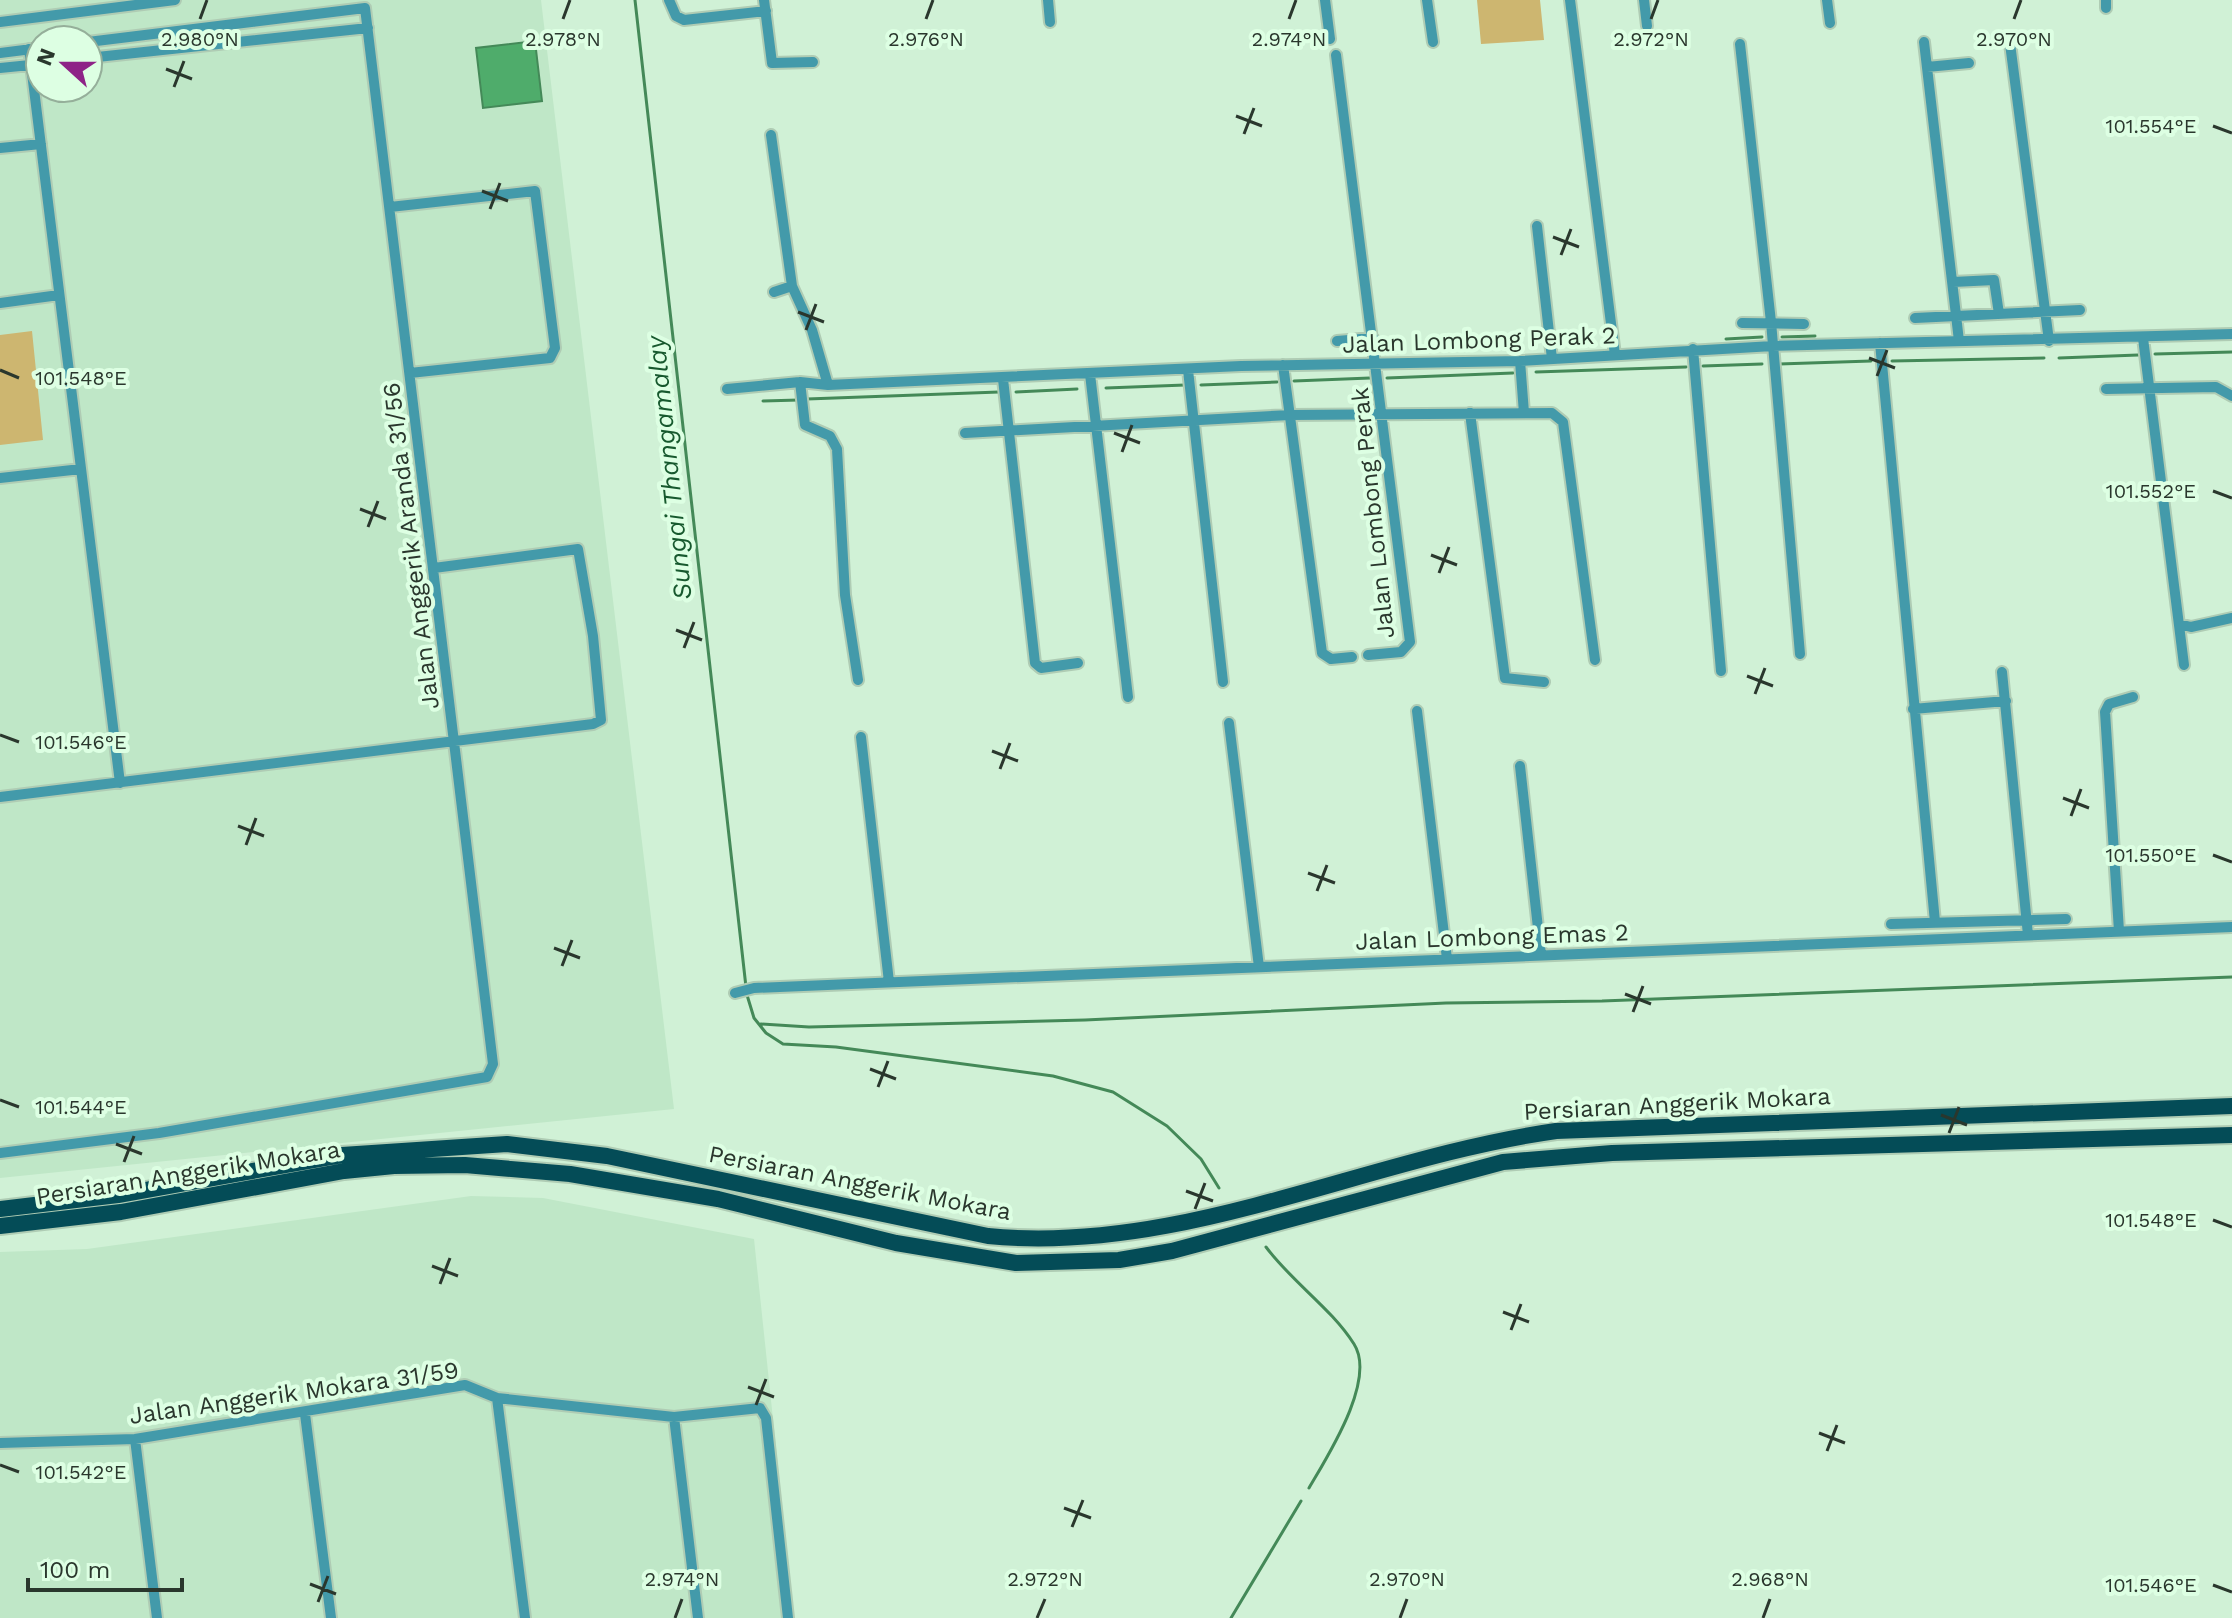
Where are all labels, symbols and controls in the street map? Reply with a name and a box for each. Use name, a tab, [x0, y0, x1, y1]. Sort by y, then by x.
north arrow	[24, 24, 104, 104]
text: 2.980°N	[161, 27, 239, 51]
text: 2.978°N	[525, 27, 601, 51]
text: 2.976°N	[888, 27, 964, 51]
text: 2.974°N	[1252, 27, 1326, 51]
text: 2.972°N	[1613, 27, 1689, 51]
text: 2.970°N	[1976, 27, 2052, 51]
text: N	[31, 45, 60, 69]
text: 101.554°E	[2106, 114, 2196, 138]
street label: Jalan Lombong Perak 2	[1342, 321, 1616, 359]
water label: Sungai Thangamalay	[640, 333, 698, 601]
text: 101.548°E	[35, 366, 127, 390]
street label: Jalan Anggerik Aranda 31/56	[377, 381, 445, 711]
street label: Jalan Lombong Perak	[1346, 386, 1400, 640]
text: 101.552°E	[2106, 479, 2196, 503]
text: 101.546°E	[35, 730, 127, 754]
text: 101.550°E	[2105, 843, 2197, 867]
street label: Jalan Lombong Emas 2	[1355, 918, 1629, 956]
street label: Persiaran Anggerik Mokara	[1523, 1082, 1831, 1126]
text: 101.544°E	[35, 1095, 127, 1119]
street label: Persiaran Anggerik Mokara	[34, 1135, 342, 1211]
street label: Persiaran Anggerik Mokara	[706, 1140, 1014, 1226]
text: 101.548°E	[2105, 1208, 2197, 1232]
street label: Jalan Anggerik Mokara 31/59	[128, 1356, 460, 1430]
text: 101.542°E	[36, 1460, 126, 1484]
scale bar	[28, 1542, 182, 1592]
text: 100 m	[40, 1556, 110, 1584]
text: 2.974°N	[645, 1567, 719, 1591]
text: 2.972°N	[1007, 1567, 1083, 1591]
text: 2.970°N	[1369, 1567, 1445, 1591]
text: 2.968°N	[1731, 1567, 1809, 1591]
text: 101.546°E	[2105, 1573, 2197, 1597]

